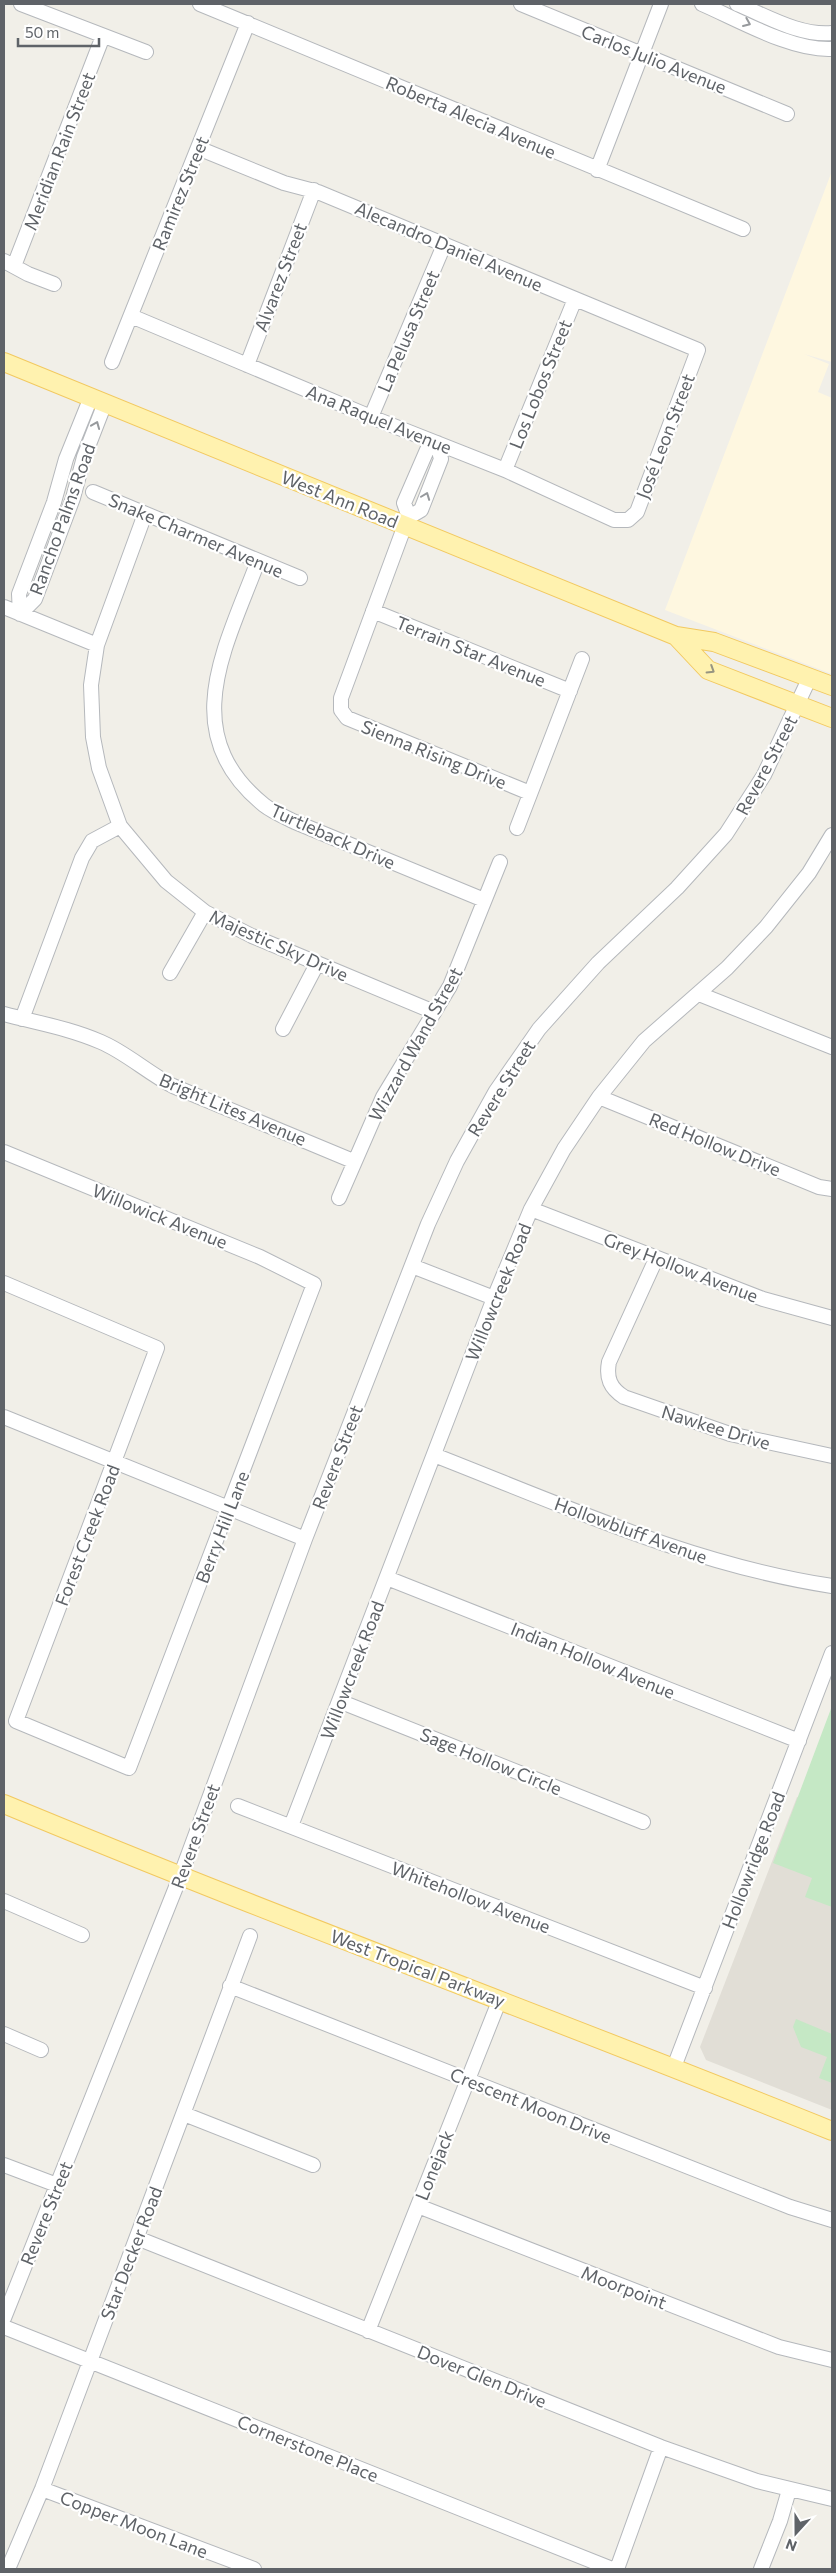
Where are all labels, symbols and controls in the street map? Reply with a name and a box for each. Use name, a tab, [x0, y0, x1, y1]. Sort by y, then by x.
scale bar	[18, 15, 99, 47]
one-way arrow	[742, 17, 750, 27]
street label: Carlos Julio Avenue	[578, 20, 730, 98]
text: 50 m	[25, 23, 59, 41]
street label: Meridian Rain Street	[19, 69, 99, 233]
street label: Roberta Alecia Avenue	[383, 71, 559, 163]
street label: Ramirez Street	[147, 133, 213, 253]
street label: Alecandro Daniel Avenue	[352, 196, 546, 296]
street label: Alvarez Street	[249, 219, 311, 335]
street label: La Pelusa Street	[372, 267, 444, 395]
street label: Los Lobos Street	[504, 316, 576, 452]
street label: José Leon Street	[631, 370, 699, 502]
street label: Ana Raquel Avenue	[303, 380, 455, 458]
one-way arrow	[91, 421, 101, 429]
street label: Rancho Palms Road	[24, 440, 100, 598]
street label: West Ann Road	[278, 466, 402, 532]
street label: Snake Charmer Avenue	[105, 488, 287, 582]
one-way arrow	[420, 492, 431, 501]
street label: Terrain Star Avenue	[393, 611, 549, 691]
one-way arrow	[705, 663, 714, 673]
street label: Revere Street	[730, 711, 802, 819]
street label: Sienna Rising Drive	[358, 715, 510, 793]
street label: Turtleback Drive	[267, 799, 399, 873]
street label: Majestic Sky Drive	[206, 905, 352, 985]
street label: Wizzard Wand Street	[363, 963, 467, 1125]
street label: Revere Street	[463, 1036, 539, 1140]
street label: Bright Lites Avenue	[156, 1068, 310, 1150]
street label: Red Hollow Drive	[646, 1108, 784, 1180]
street label: Willowick Avenue	[89, 1179, 231, 1253]
street label: Willowcreek Road	[460, 1220, 536, 1364]
street label: Grey Hollow Avenue	[601, 1227, 761, 1307]
street label: Nawkee Drive	[659, 1400, 773, 1454]
street label: Revere Street	[307, 1402, 367, 1512]
street label: Forest Creek Road	[50, 1461, 124, 1609]
street label: Berry Hill Lane	[190, 1468, 254, 1586]
street label: Hollowbluff Avenue	[552, 1492, 710, 1568]
street label: Willowcreek Road	[315, 1598, 389, 1742]
street label: Indian Hollow Avenue	[508, 1617, 678, 1703]
street label: Sage Hollow Circle	[417, 1723, 565, 1799]
street label: Revere Street	[166, 1781, 224, 1891]
street label: Hollowridge Road	[717, 1788, 789, 1932]
street label: Whitehollow Avenue	[388, 1857, 554, 1937]
street label: West Tropical Parkway	[328, 1925, 508, 2011]
street label: Crescent Moon Drive	[447, 2063, 615, 2147]
street label: Lonejack	[410, 2127, 458, 2203]
street label: Revere Street	[15, 2158, 77, 2268]
street label: Star Decker Road	[95, 2183, 167, 2323]
street label: Moorpoint	[578, 2261, 670, 2313]
street label: Dover Glen Drive	[414, 2340, 550, 2412]
street label: Cornerstone Place	[234, 2410, 382, 2486]
street label: Copper Moon Lane	[57, 2486, 211, 2562]
north arrow	[771, 2508, 821, 2558]
text: N	[783, 2536, 799, 2555]

